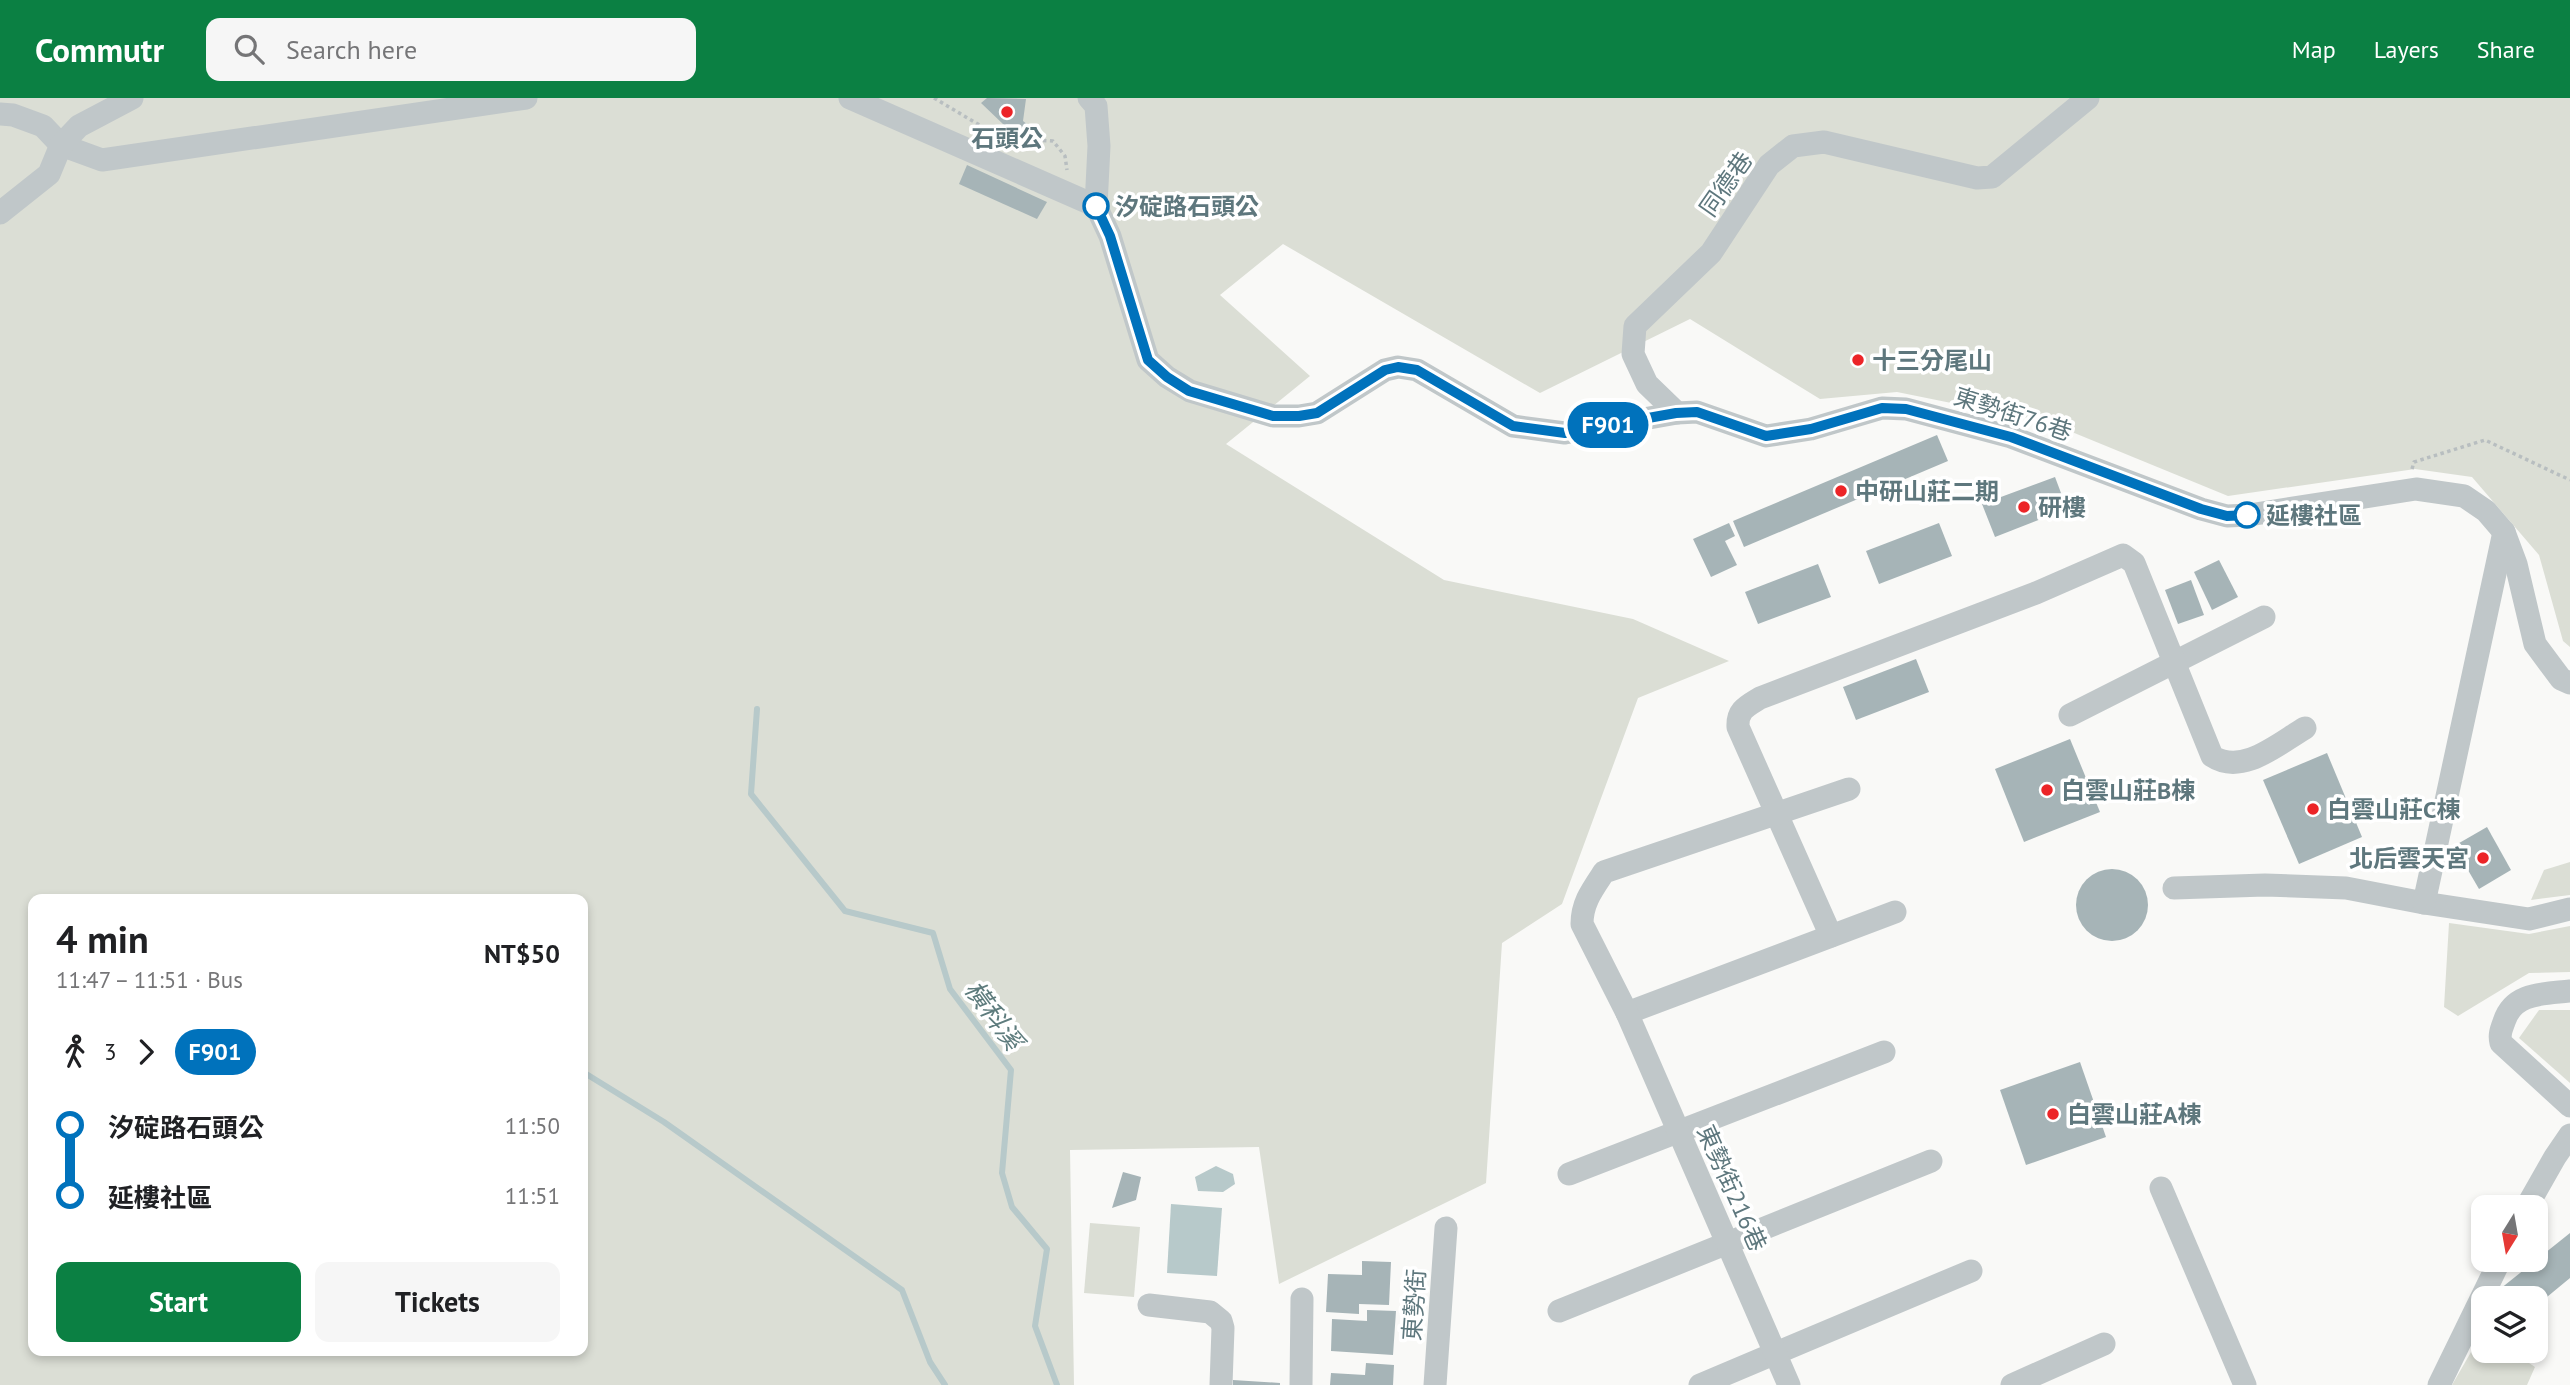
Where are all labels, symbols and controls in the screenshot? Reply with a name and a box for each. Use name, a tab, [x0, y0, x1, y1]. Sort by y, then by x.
search box	[206, 18, 696, 81]
text: Commutr	[35, 28, 164, 71]
icon: search	[230, 30, 268, 68]
text: Search here	[286, 33, 417, 66]
text: Map	[2292, 34, 2336, 65]
text: Layers	[2374, 34, 2439, 65]
text: Share	[2477, 34, 2535, 65]
marker: 石頭公	[999, 104, 1015, 120]
place label: 石頭公	[971, 123, 1043, 154]
street label: 同德巷	[1693, 146, 1759, 222]
place label: 汐碇路石頭公	[1115, 191, 1259, 222]
marker: 汐碇路石頭公	[1083, 193, 1109, 219]
place label: 十三分尾山	[1872, 345, 1992, 376]
marker: 十三分尾山	[1850, 352, 1866, 368]
street label: 東勢街76巷	[1950, 380, 2076, 448]
line badge: F901	[1559, 402, 1657, 448]
text: F901	[1581, 409, 1635, 440]
place label: 中研山莊二期	[1855, 476, 1999, 507]
marker: 中研山莊二期	[1833, 483, 1849, 499]
place label: 研樓	[2038, 492, 2086, 523]
marker: 研樓	[2016, 499, 2032, 515]
place label: 延樓社區	[2266, 500, 2362, 531]
marker: 延樓社區	[2234, 502, 2260, 528]
place label: 白雲山莊B棟	[2061, 775, 2195, 806]
marker: 白雲山莊B棟	[2039, 782, 2055, 798]
place label: 白雲山莊C棟	[2327, 794, 2460, 825]
marker: 白雲山莊C棟	[2305, 801, 2321, 817]
place label: 北后雲天宮	[2349, 843, 2469, 874]
marker: 北后雲天宮	[2475, 850, 2491, 866]
text: 4 min	[56, 914, 149, 963]
text: NT$50	[484, 937, 560, 970]
text: 11:47 – 11:51 · Bus	[56, 965, 243, 994]
water label: 橫科溪	[958, 974, 1033, 1059]
icon: walk	[56, 1033, 94, 1071]
icon: forward	[127, 1033, 165, 1071]
text: F901	[189, 1036, 242, 1067]
text: 3	[104, 1037, 117, 1066]
place label: 白雲山莊A棟	[2067, 1099, 2202, 1130]
marker: 白雲山莊A棟	[2045, 1106, 2061, 1122]
text: 汐碇路石頭公	[108, 1111, 264, 1144]
text: 11:50	[505, 1111, 560, 1140]
street label: 東勢街216巷	[1690, 1120, 1774, 1256]
text: 延樓社區	[108, 1181, 212, 1214]
text: 11:51	[505, 1181, 560, 1210]
north arrow	[2471, 1195, 2548, 1272]
map controls	[2471, 1195, 2548, 1363]
button: Start	[56, 1262, 301, 1342]
button: Tickets	[315, 1262, 560, 1342]
street label: 東勢街	[1396, 1268, 1432, 1342]
button: layers	[2471, 1286, 2548, 1363]

